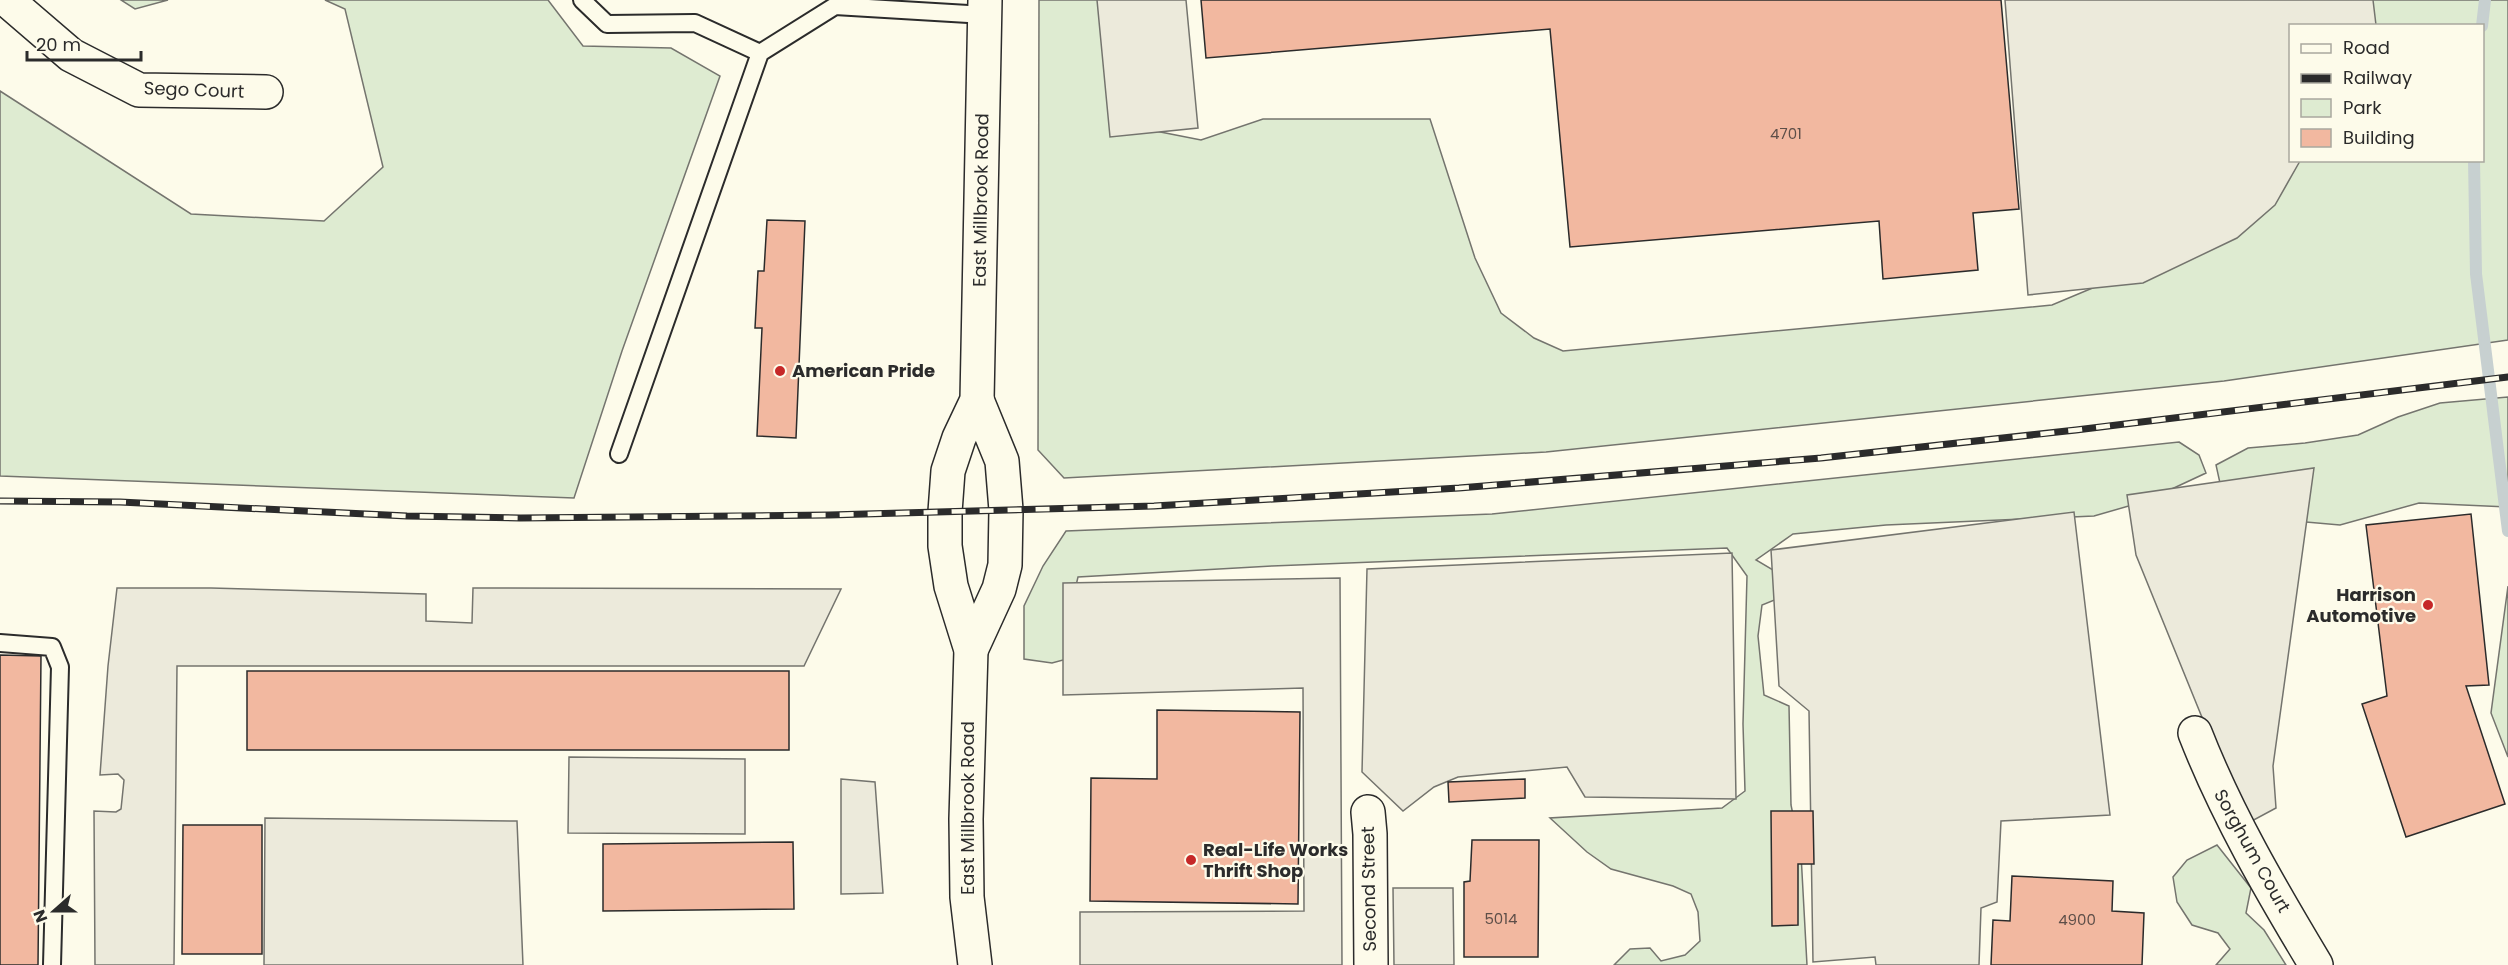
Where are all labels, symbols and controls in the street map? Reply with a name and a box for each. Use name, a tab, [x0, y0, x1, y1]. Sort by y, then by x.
scale bar	[27, 24, 141, 62]
legend	[2289, 24, 2484, 162]
text: 20 m	[36, 32, 81, 57]
text: Road	[2343, 35, 2390, 60]
text: Railway	[2343, 65, 2412, 90]
street label: Sego Court	[143, 75, 245, 104]
text: Park	[2343, 95, 2382, 120]
street label: East Millbrook Road	[966, 113, 995, 287]
house number: 4701	[1770, 123, 1802, 144]
text: Building	[2343, 125, 2415, 150]
place label: American Pride	[792, 358, 935, 383]
marker: American Pride	[773, 364, 787, 378]
place label: Harrison Automotive	[2306, 582, 2416, 628]
marker: Harrison Automotive	[2421, 598, 2435, 612]
street label: East Millbrook Road	[955, 721, 980, 895]
street label: Sorghum Court	[2208, 785, 2297, 917]
street label: Second Street	[1355, 826, 1382, 952]
place label: Real-Life Works Thrift Shop	[1203, 837, 1348, 883]
marker: Real-Life Works Thrift Shop	[1184, 853, 1198, 867]
north arrow	[24, 881, 84, 941]
text: N	[28, 906, 53, 926]
house number: 5014	[1484, 908, 1518, 929]
house number: 4900	[2058, 909, 2096, 930]

